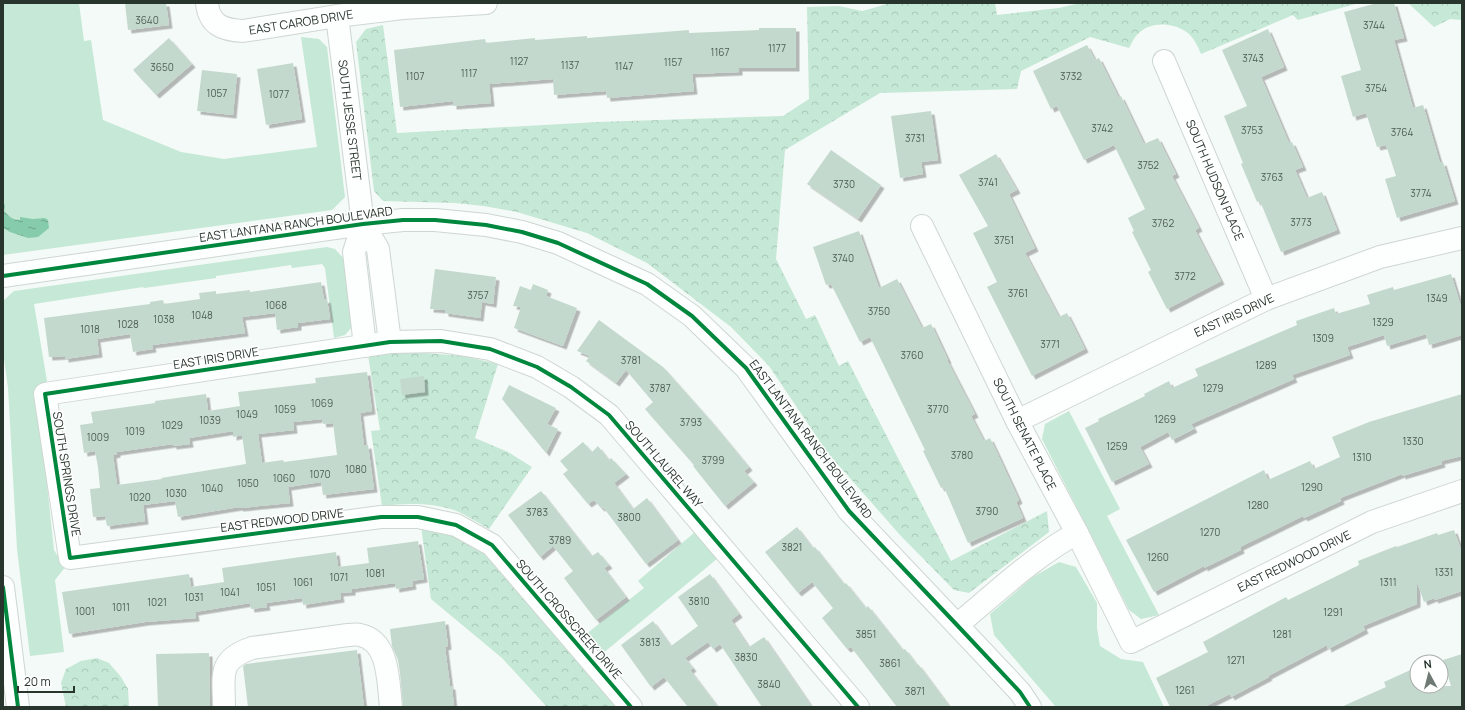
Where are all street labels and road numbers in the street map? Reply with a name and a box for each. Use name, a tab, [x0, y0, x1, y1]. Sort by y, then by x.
street label: EAST CAROB DRIVE	[248, 5, 354, 39]
street label: SOUTH JESSE STREET	[334, 59, 366, 182]
street label: SOUTH HUDSON PLACE	[1182, 117, 1248, 243]
street label: EAST LANTANA RANCH BOULEVARD	[198, 202, 394, 246]
street label: EAST IRIS DRIVE	[1191, 289, 1277, 341]
street label: EAST IRIS DRIVE	[172, 343, 260, 373]
street label: EAST LANTANA RANCH BOULEVARD	[745, 356, 877, 522]
street label: SOUTH SENATE PLACE	[989, 375, 1061, 493]
street label: SOUTH SPRINGS DRIVE	[49, 410, 85, 538]
street label: SOUTH LAUREL WAY	[621, 417, 707, 512]
street label: EAST REDWOOD DRIVE	[219, 504, 345, 536]
street label: EAST REDWOOD DRIVE	[1234, 526, 1354, 596]
street label: SOUTH CROSSCREEK DRIVE	[512, 555, 626, 683]

